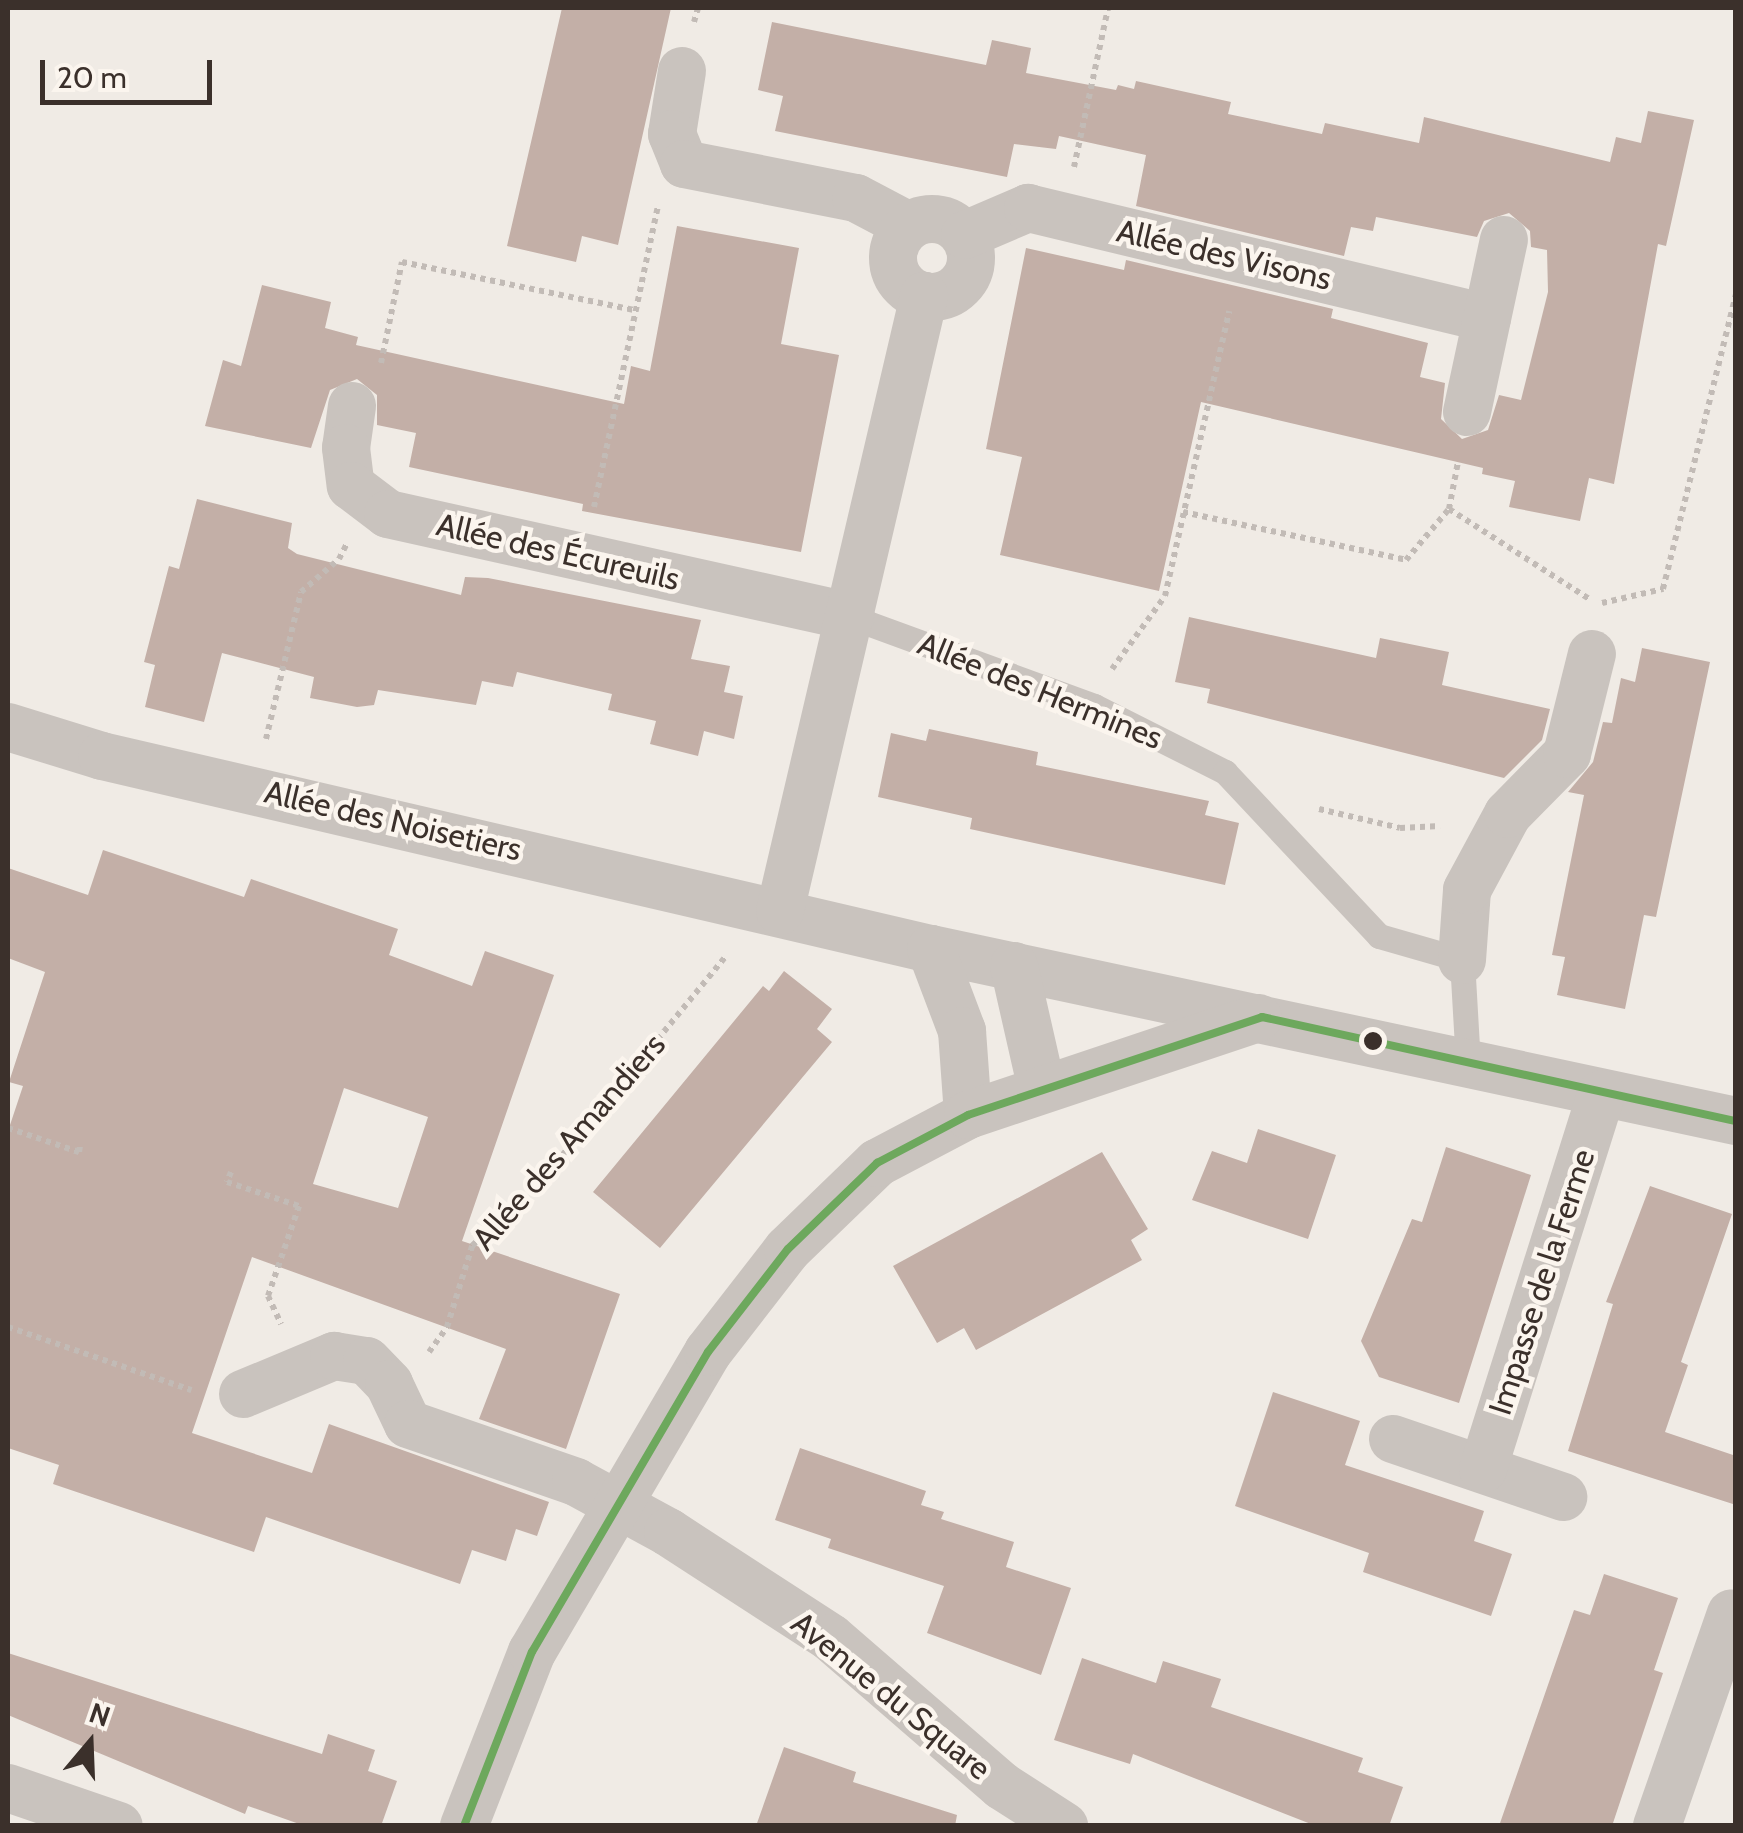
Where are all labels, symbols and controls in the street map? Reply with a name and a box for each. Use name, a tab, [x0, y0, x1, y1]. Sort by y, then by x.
scale bar	[45, 40, 218, 102]
text: 20 m	[57, 59, 127, 96]
street label: Allée des Visons	[1113, 212, 1335, 298]
street label: Allée des Écureuils	[433, 505, 683, 599]
street label: Allée des Hermines	[912, 624, 1168, 758]
street label: Allée des Noisetiers	[261, 773, 525, 869]
street label: Allée des Amandiers	[465, 1026, 673, 1258]
unlabelled marker	[1363, 1031, 1383, 1051]
street label: Impasse de la Ferme	[1481, 1144, 1603, 1420]
street label: Avenue du Square	[784, 1604, 998, 1788]
north arrow	[40, 1693, 140, 1793]
text: N	[85, 1695, 115, 1734]

